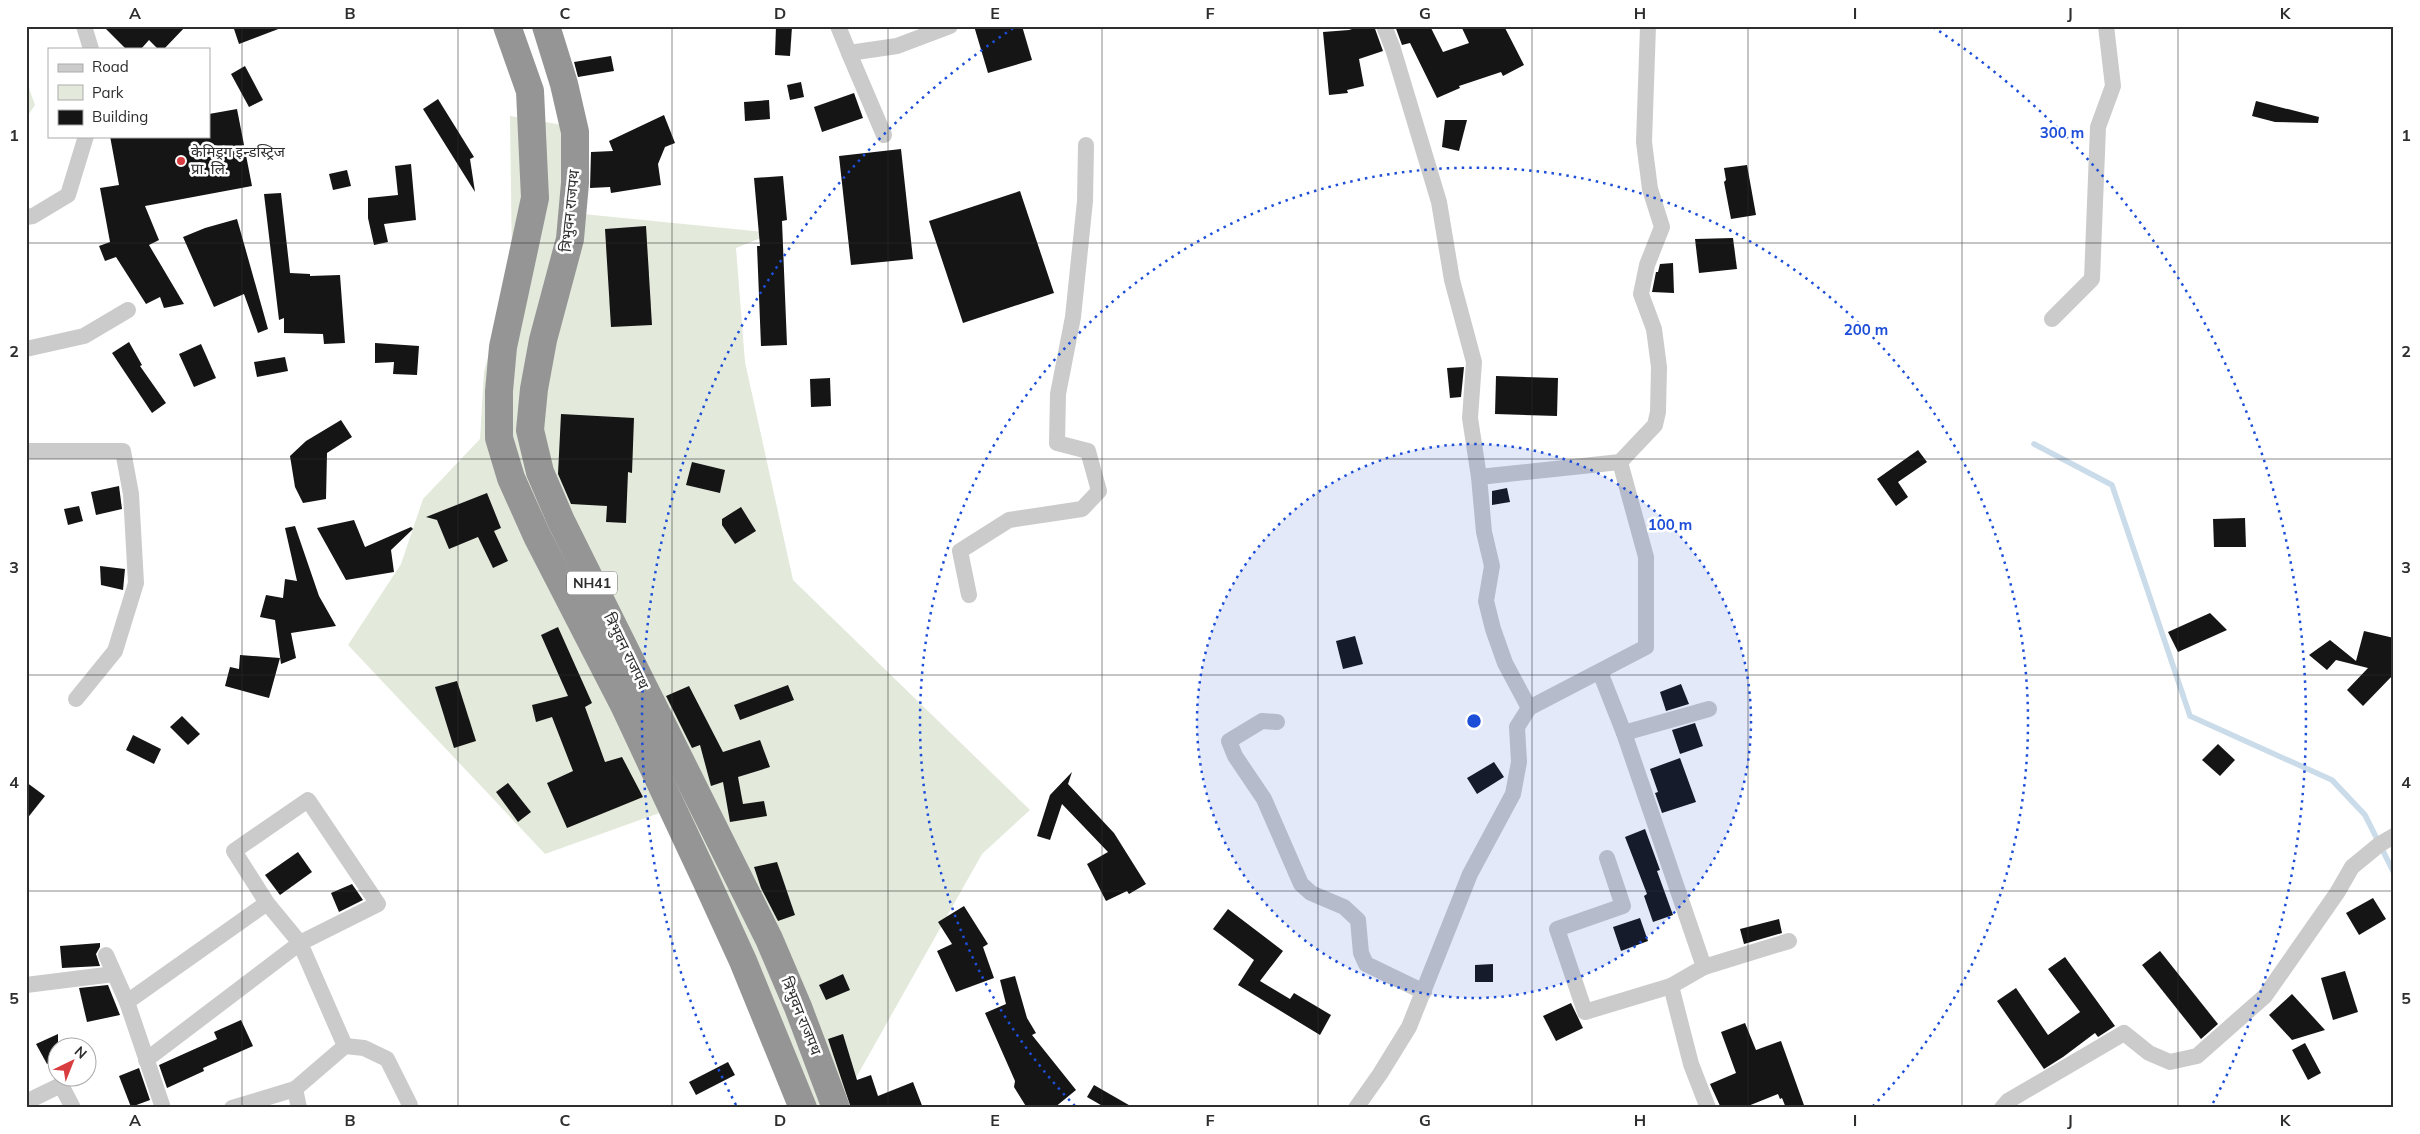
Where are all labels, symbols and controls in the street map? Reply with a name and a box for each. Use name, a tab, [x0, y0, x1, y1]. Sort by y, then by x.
text: A	[129, 3, 141, 23]
text: B	[344, 3, 356, 23]
text: C	[560, 3, 571, 23]
text: D	[774, 3, 786, 23]
text: E	[990, 3, 1000, 23]
text: F	[1205, 3, 1215, 23]
text: G	[1419, 3, 1431, 23]
text: H	[1634, 3, 1646, 23]
text: I	[1853, 3, 1857, 23]
text: J	[2067, 3, 2073, 23]
text: K	[2280, 3, 2292, 23]
legend	[48, 48, 210, 138]
text: Road	[92, 57, 129, 76]
text: Park	[92, 83, 124, 102]
text: Building	[92, 107, 148, 126]
text: 300 m	[2040, 123, 2084, 142]
text: 1	[9, 125, 19, 145]
text: 1	[2401, 125, 2411, 145]
place label: केमिड्रग इन्डस्ट्रिज प्रा. लि.	[191, 142, 286, 178]
marker: केमिड्रग इन्डस्ट्रिज प्रा. लि.	[175, 155, 187, 167]
street label: त्रिभुवन राजपथ	[556, 168, 584, 253]
text: 200 m	[1844, 320, 1888, 339]
text: 2	[9, 341, 19, 361]
text: 2	[2401, 341, 2411, 361]
text: 100 m	[1648, 515, 1692, 534]
text: 3	[9, 557, 19, 577]
text: 3	[2401, 557, 2411, 577]
road number: NH41	[567, 572, 617, 594]
street label: त्रिभुवन राजपथ	[599, 610, 653, 693]
centre of rings	[1465, 712, 1483, 730]
text: 4	[9, 772, 19, 792]
text: 4	[2401, 772, 2411, 792]
street label: त्रिभुवन राजपथ	[776, 974, 826, 1058]
text: 5	[9, 988, 19, 1008]
text: 5	[2401, 988, 2411, 1008]
north arrow	[48, 1036, 98, 1086]
text: N	[71, 1042, 91, 1063]
text: A	[129, 1110, 141, 1130]
text: B	[344, 1110, 356, 1130]
text: C	[560, 1110, 571, 1130]
text: D	[774, 1110, 786, 1130]
text: E	[990, 1110, 1000, 1130]
text: F	[1205, 1110, 1215, 1130]
text: G	[1419, 1110, 1431, 1130]
text: H	[1634, 1110, 1646, 1130]
text: I	[1853, 1110, 1857, 1130]
text: J	[2067, 1110, 2073, 1130]
text: K	[2280, 1110, 2292, 1130]

